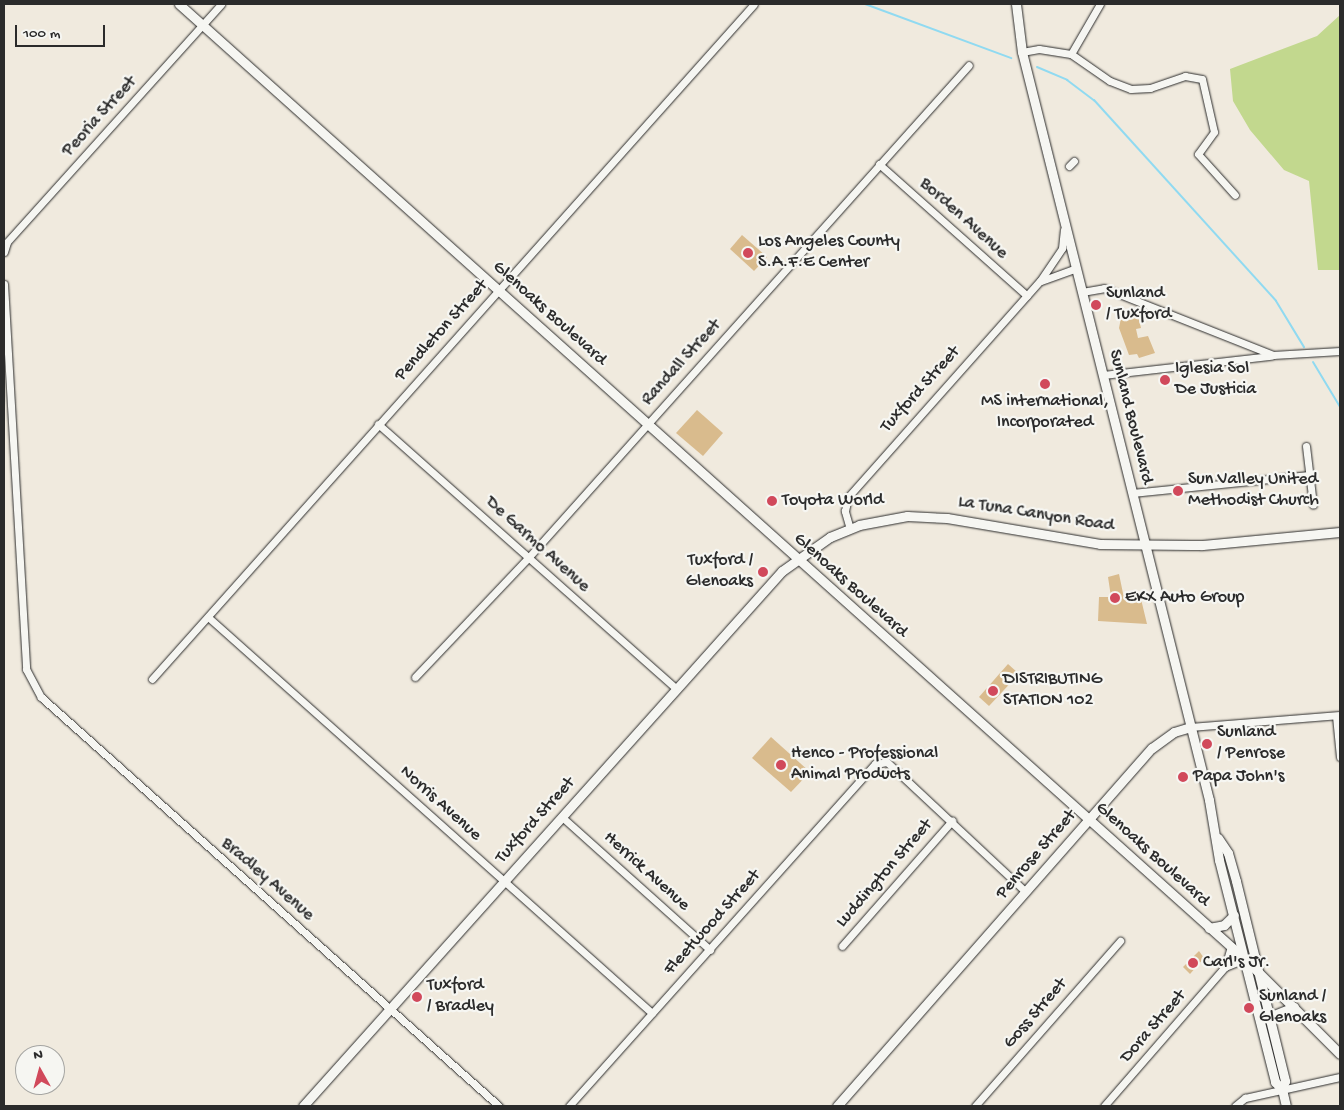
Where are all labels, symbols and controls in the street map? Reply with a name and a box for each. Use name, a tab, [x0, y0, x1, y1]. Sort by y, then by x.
scale bar	[18, 15, 108, 47]
text: 100 m	[23, 25, 60, 43]
street label: Peoria Street	[58, 72, 142, 162]
street label: Borden Avenue	[914, 174, 1012, 264]
place label: Los Angeles County S.A.F.E Center	[758, 232, 900, 274]
marker: Los Angeles County S.A.F.E Center	[742, 247, 754, 259]
street label: Glenoaks Boulevard	[487, 257, 611, 371]
street label: Pendleton Street	[391, 276, 493, 386]
place label: Sunland / Tuxford	[1106, 284, 1171, 326]
marker: Sunland / Tuxford	[1090, 299, 1102, 311]
street label: Randall Street	[638, 315, 726, 411]
street label: Tuxford Street	[877, 342, 965, 438]
street label: Sunland Boulevard	[1103, 348, 1157, 486]
place label: Iglesia Sol De Justicia	[1175, 359, 1256, 402]
marker: Iglesia Sol De Justicia	[1159, 374, 1171, 386]
marker: MS international, Incorporated	[1039, 378, 1051, 390]
place label: MS international, Incorporated	[981, 392, 1109, 434]
place label: Sun Valley United Methodist Church	[1188, 470, 1319, 512]
marker: Sun Valley United Methodist Church	[1172, 485, 1184, 497]
place label: Toyota World	[782, 490, 884, 512]
street label: De Garmo Avenue	[480, 492, 594, 598]
street label: La Tuna Canyon Road	[956, 492, 1116, 538]
marker: Toyota World	[766, 495, 778, 507]
street label: Glenoaks Boulevard	[788, 529, 912, 643]
place label: Tuxford / Glenoaks	[686, 551, 753, 594]
marker: Tuxford / Glenoaks	[757, 566, 769, 578]
place label: EKX Auto Group	[1125, 587, 1244, 609]
marker: EKX Auto Group	[1109, 592, 1121, 604]
place label: DISTRIBUTING STATION 102	[1003, 670, 1102, 712]
marker: DISTRIBUTING STATION 102	[987, 685, 999, 697]
place label: Sunland / Penrose	[1217, 723, 1285, 766]
marker: Sunland / Penrose	[1201, 738, 1213, 750]
place label: Henco - Professional Animal Products	[791, 744, 938, 786]
marker: Henco - Professional Animal Products	[775, 759, 787, 771]
street label: Norris Avenue	[395, 762, 485, 846]
place label: Papa John's	[1193, 766, 1284, 788]
marker: Papa John's	[1177, 771, 1189, 783]
street label: Tuxford Street	[492, 773, 580, 869]
street label: Glenoaks Boulevard	[1090, 798, 1214, 912]
street label: Penrose Street	[992, 806, 1082, 904]
street label: Luddington Street	[832, 815, 938, 933]
street label: Herrick Avenue	[598, 828, 694, 916]
street label: Bradley Avenue	[216, 834, 318, 926]
street label: Fleetwood Street	[660, 866, 766, 980]
place label: Carl's Jr.	[1203, 952, 1270, 974]
marker: Carl's Jr.	[1187, 957, 1199, 969]
street label: Goss Street	[1000, 974, 1072, 1054]
place label: Tuxford / Bradley	[427, 976, 494, 1019]
street label: Dora Street	[1116, 986, 1192, 1068]
place label: Sunland / Glenoaks	[1259, 987, 1326, 1030]
marker: Tuxford / Bradley	[411, 991, 423, 1003]
marker: Sunland / Glenoaks	[1243, 1002, 1255, 1014]
north arrow	[15, 1045, 65, 1095]
text: N	[33, 1047, 44, 1065]

